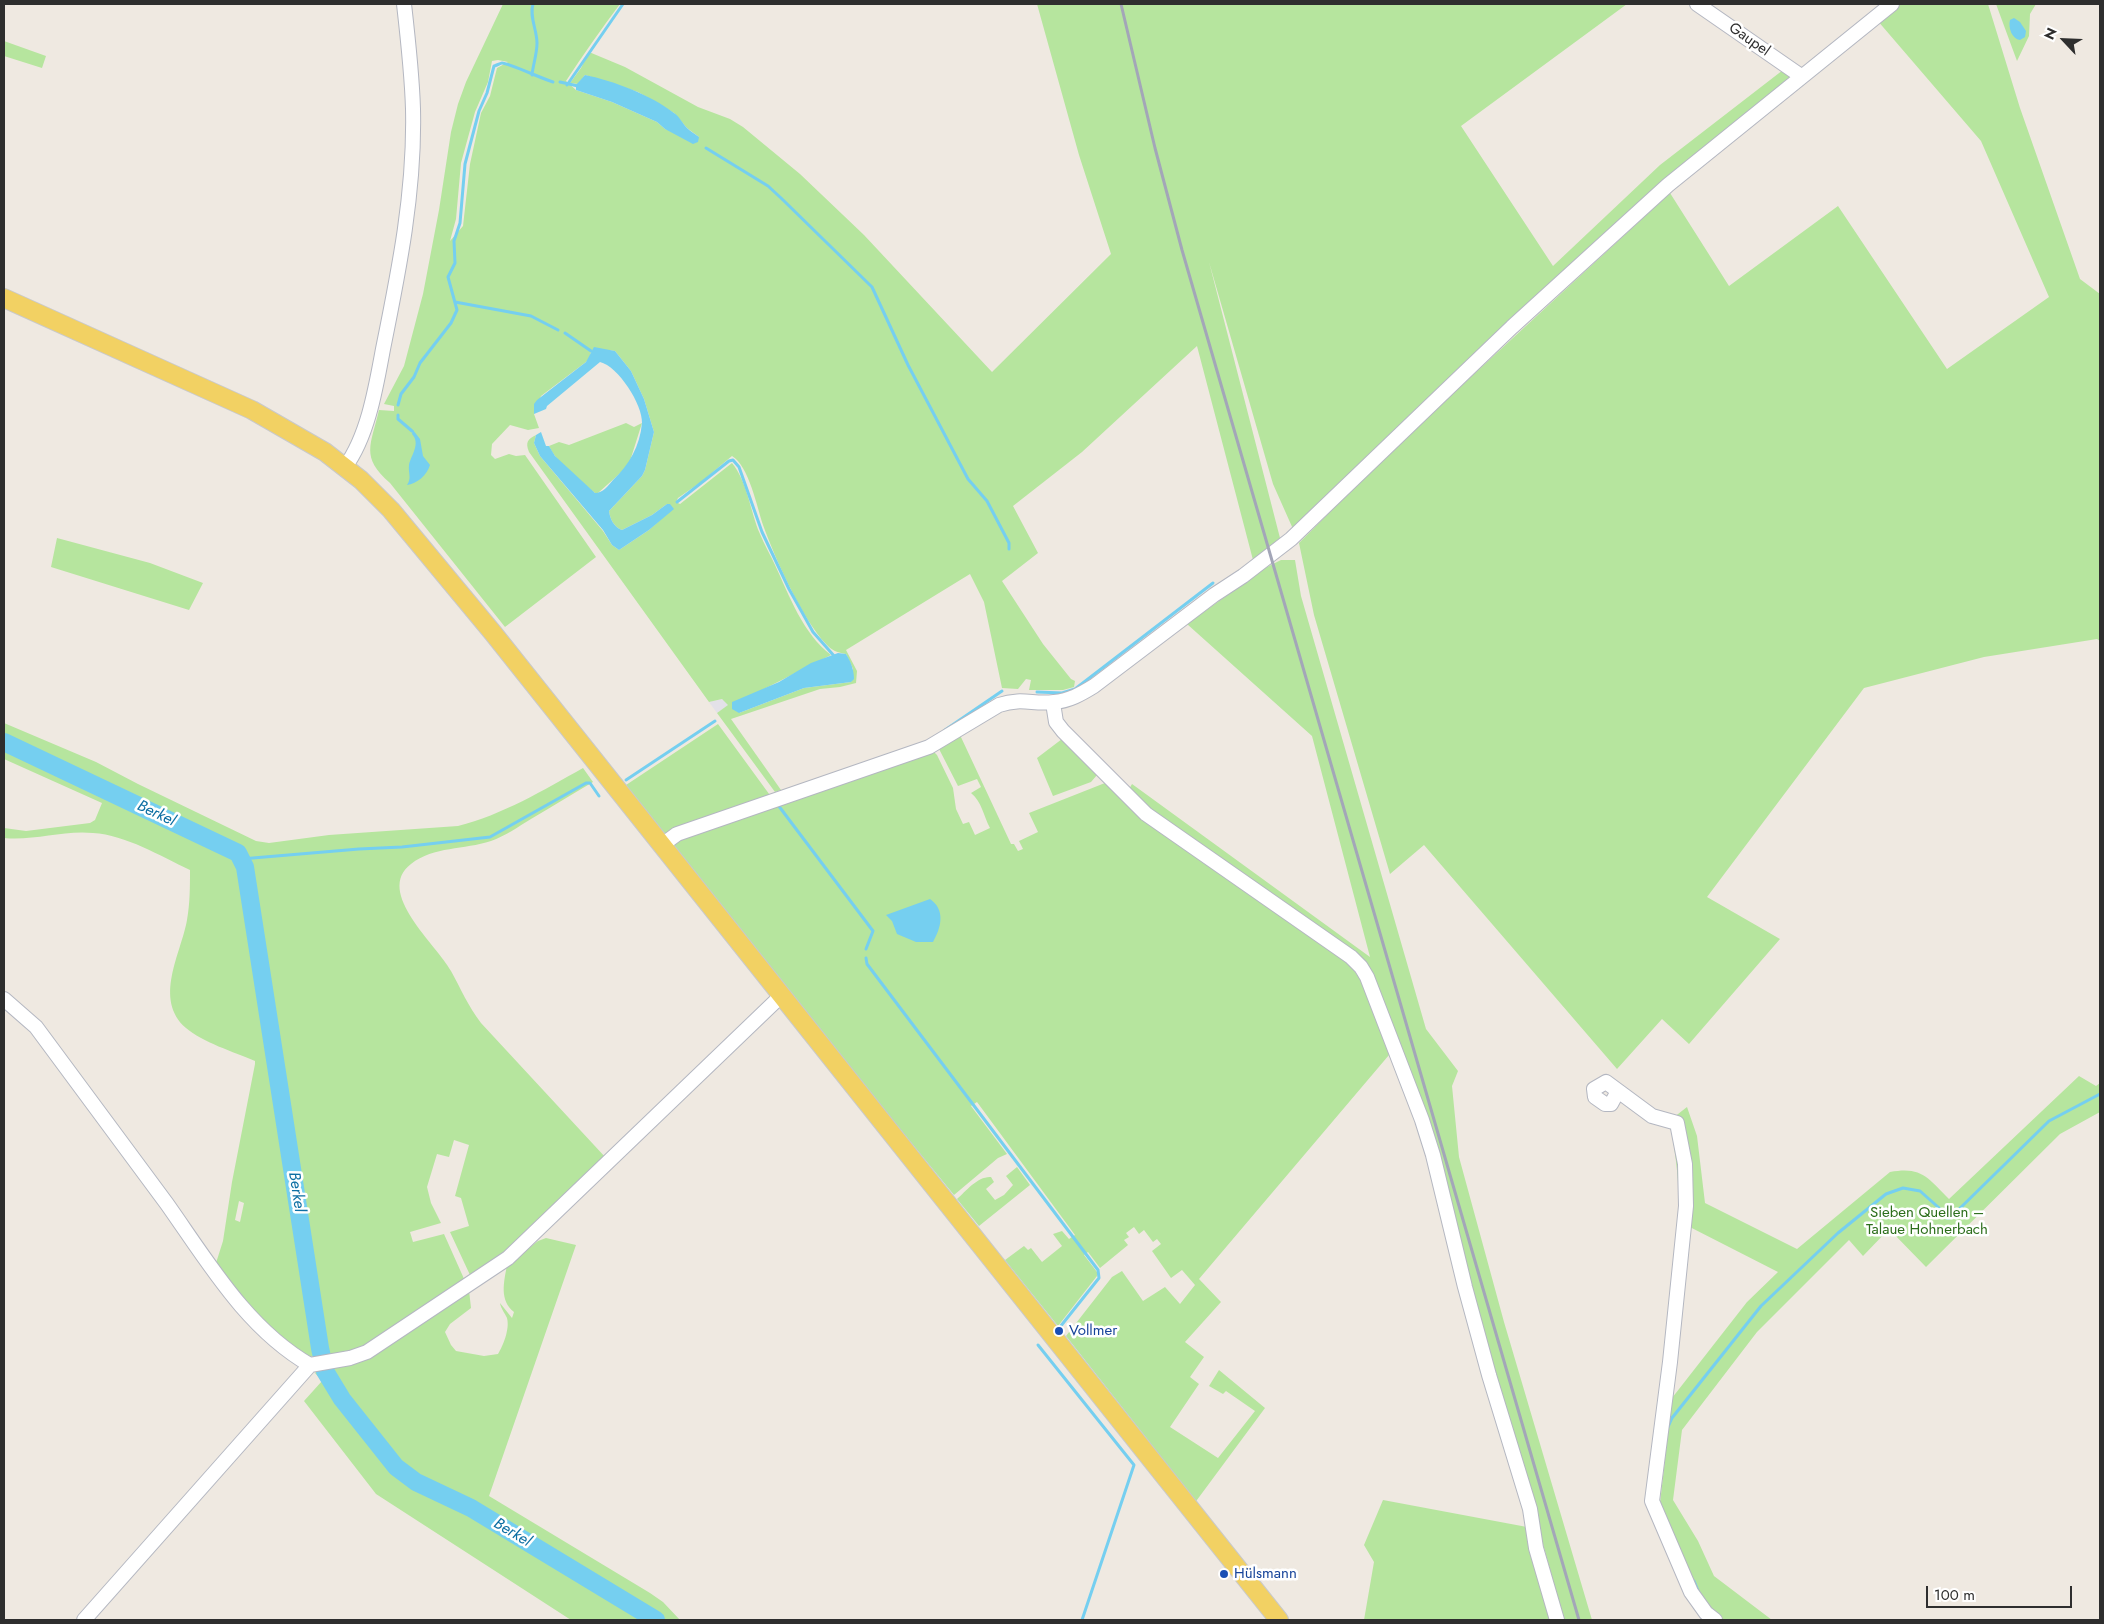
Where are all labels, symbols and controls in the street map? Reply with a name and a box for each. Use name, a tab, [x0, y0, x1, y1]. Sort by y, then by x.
north arrow	[2039, 15, 2089, 65]
street label: Gaupel	[1725, 19, 1773, 61]
text: N	[2039, 24, 2062, 43]
water label: Berkel	[134, 797, 178, 831]
water label: Berkel	[283, 1171, 309, 1213]
park label: Sieben Quellen – Talaue Hohnerbach	[1866, 1204, 1988, 1239]
place label: Vollmer	[1069, 1322, 1117, 1340]
marker: Vollmer	[1053, 1325, 1065, 1337]
water label: Berkel	[490, 1514, 534, 1552]
place label: Hülsmann	[1234, 1565, 1297, 1583]
marker: Hülsmann	[1218, 1568, 1230, 1580]
scale bar	[1929, 1576, 2075, 1608]
text: 100 m	[1934, 1584, 1975, 1606]

